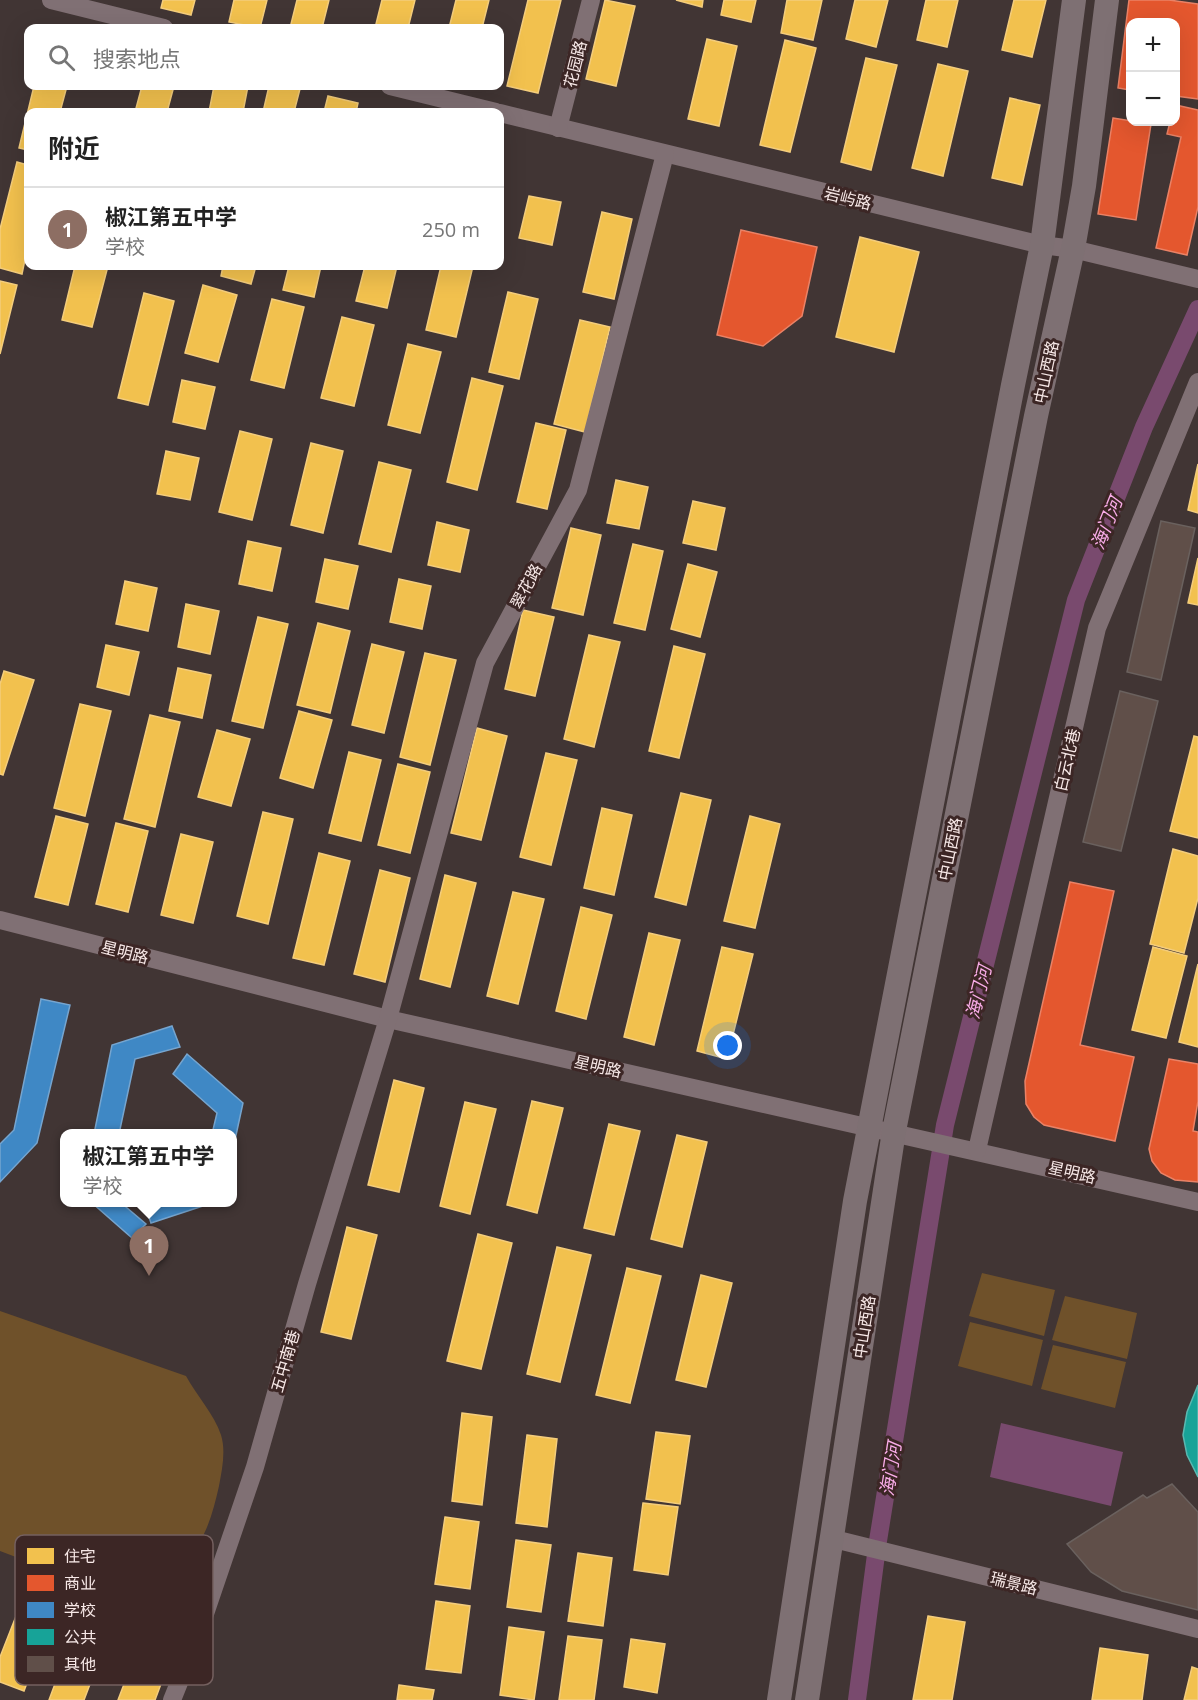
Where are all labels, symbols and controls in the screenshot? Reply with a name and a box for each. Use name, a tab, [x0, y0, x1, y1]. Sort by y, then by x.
map controls	[1126, 18, 1180, 126]
button: +	[1126, 18, 1180, 72]
search box	[24, 24, 504, 90]
street label: 花园路	[559, 38, 591, 90]
icon: search	[45, 41, 78, 74]
text: 搜索地点	[93, 43, 181, 73]
button: −	[1126, 72, 1180, 126]
text: 附近	[48, 130, 100, 166]
street label: 岩屿路	[822, 182, 874, 214]
text: 椒江第五中学	[105, 201, 237, 231]
text: 1	[62, 216, 73, 243]
text: 250 m	[422, 216, 480, 243]
text: 学校	[105, 233, 145, 260]
street label: 中山西路	[1029, 338, 1063, 406]
water label: 海门河	[1085, 491, 1128, 553]
street label: 翠花路	[505, 560, 547, 612]
street label: 白云北巷	[1049, 726, 1085, 794]
street label: 中山西路	[933, 815, 967, 883]
street label: 星明路	[99, 936, 151, 968]
water label: 海门河	[960, 960, 997, 1021]
your location	[713, 1031, 742, 1060]
street label: 星明路	[572, 1050, 624, 1082]
popup	[60, 1129, 237, 1207]
text: 椒江第五中学	[82, 1140, 215, 1170]
street label: 星明路	[1046, 1156, 1098, 1188]
text: 学校	[82, 1172, 122, 1199]
pin: 1	[130, 1226, 168, 1276]
street label: 中山西路	[848, 1294, 880, 1360]
street label: 五中南巷	[266, 1327, 304, 1395]
water label: 海门河	[874, 1437, 907, 1498]
legend	[15, 1535, 213, 1685]
text: 住宅	[64, 1545, 96, 1567]
street label: 瑞景路	[988, 1567, 1040, 1599]
text: 商业	[64, 1572, 96, 1594]
text: 学校	[64, 1599, 96, 1621]
text: 公共	[64, 1626, 96, 1648]
text: 其他	[64, 1653, 96, 1675]

